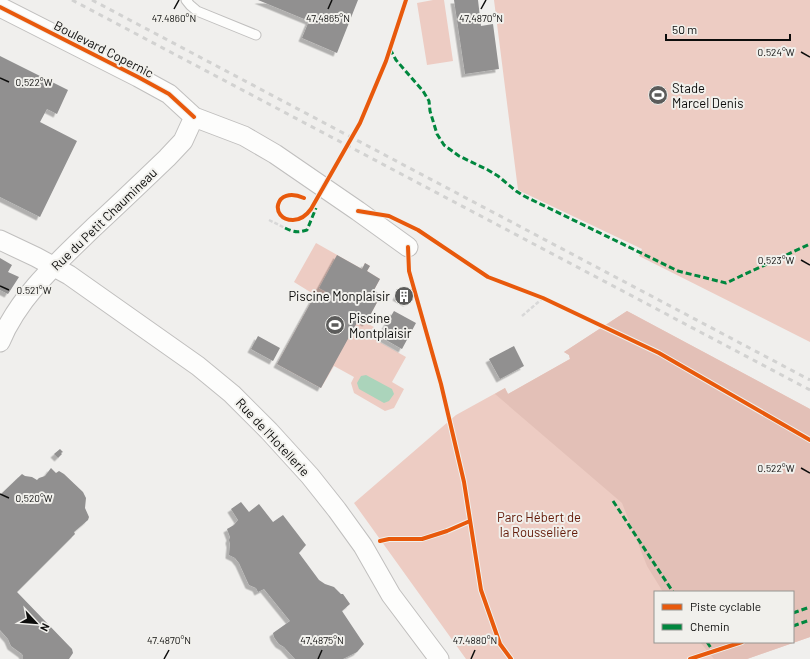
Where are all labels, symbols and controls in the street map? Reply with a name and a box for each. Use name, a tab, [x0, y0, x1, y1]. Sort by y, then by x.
text: 47.4860°N	[152, 12, 196, 24]
text: 47.4865°N	[306, 12, 350, 24]
text: 47.4870°N	[459, 12, 503, 24]
scale bar	[666, 16, 790, 42]
street label: Boulevard Copernic	[51, 17, 157, 81]
text: 50 m	[672, 22, 697, 36]
text: 0.524°W	[757, 46, 795, 58]
text: 0.522°W	[16, 76, 53, 88]
place label: Stade Marcel Denis	[672, 80, 743, 111]
sports icon: Stade Marcel Denis	[647, 84, 669, 106]
street label: Rue du Petit Chaumineau	[48, 164, 160, 274]
text: 0.523°W	[758, 254, 795, 266]
text: 0.521°W	[17, 284, 52, 296]
building icon: Piscine Monplaisir	[393, 285, 415, 307]
place label: Piscine Monplaisir	[288, 288, 390, 304]
place label: Piscine Montplaisir	[349, 310, 412, 341]
sports icon: Piscine Montplaisir	[324, 314, 346, 336]
street label: Rue de l'Hotellerie	[233, 395, 313, 479]
text: 0.522°W	[758, 462, 795, 474]
text: 0.520°W	[15, 492, 53, 504]
park label: Parc Hébert de la Rousselière	[497, 509, 581, 540]
legend	[654, 591, 794, 643]
text: Piste cyclable	[690, 599, 761, 613]
north arrow	[16, 603, 56, 643]
text: Chemin	[690, 619, 730, 633]
text: N	[38, 621, 53, 634]
text: 47.4870°N	[147, 634, 191, 646]
text: 47.4875°N	[300, 634, 344, 646]
text: 47.4880°N	[453, 634, 497, 646]

